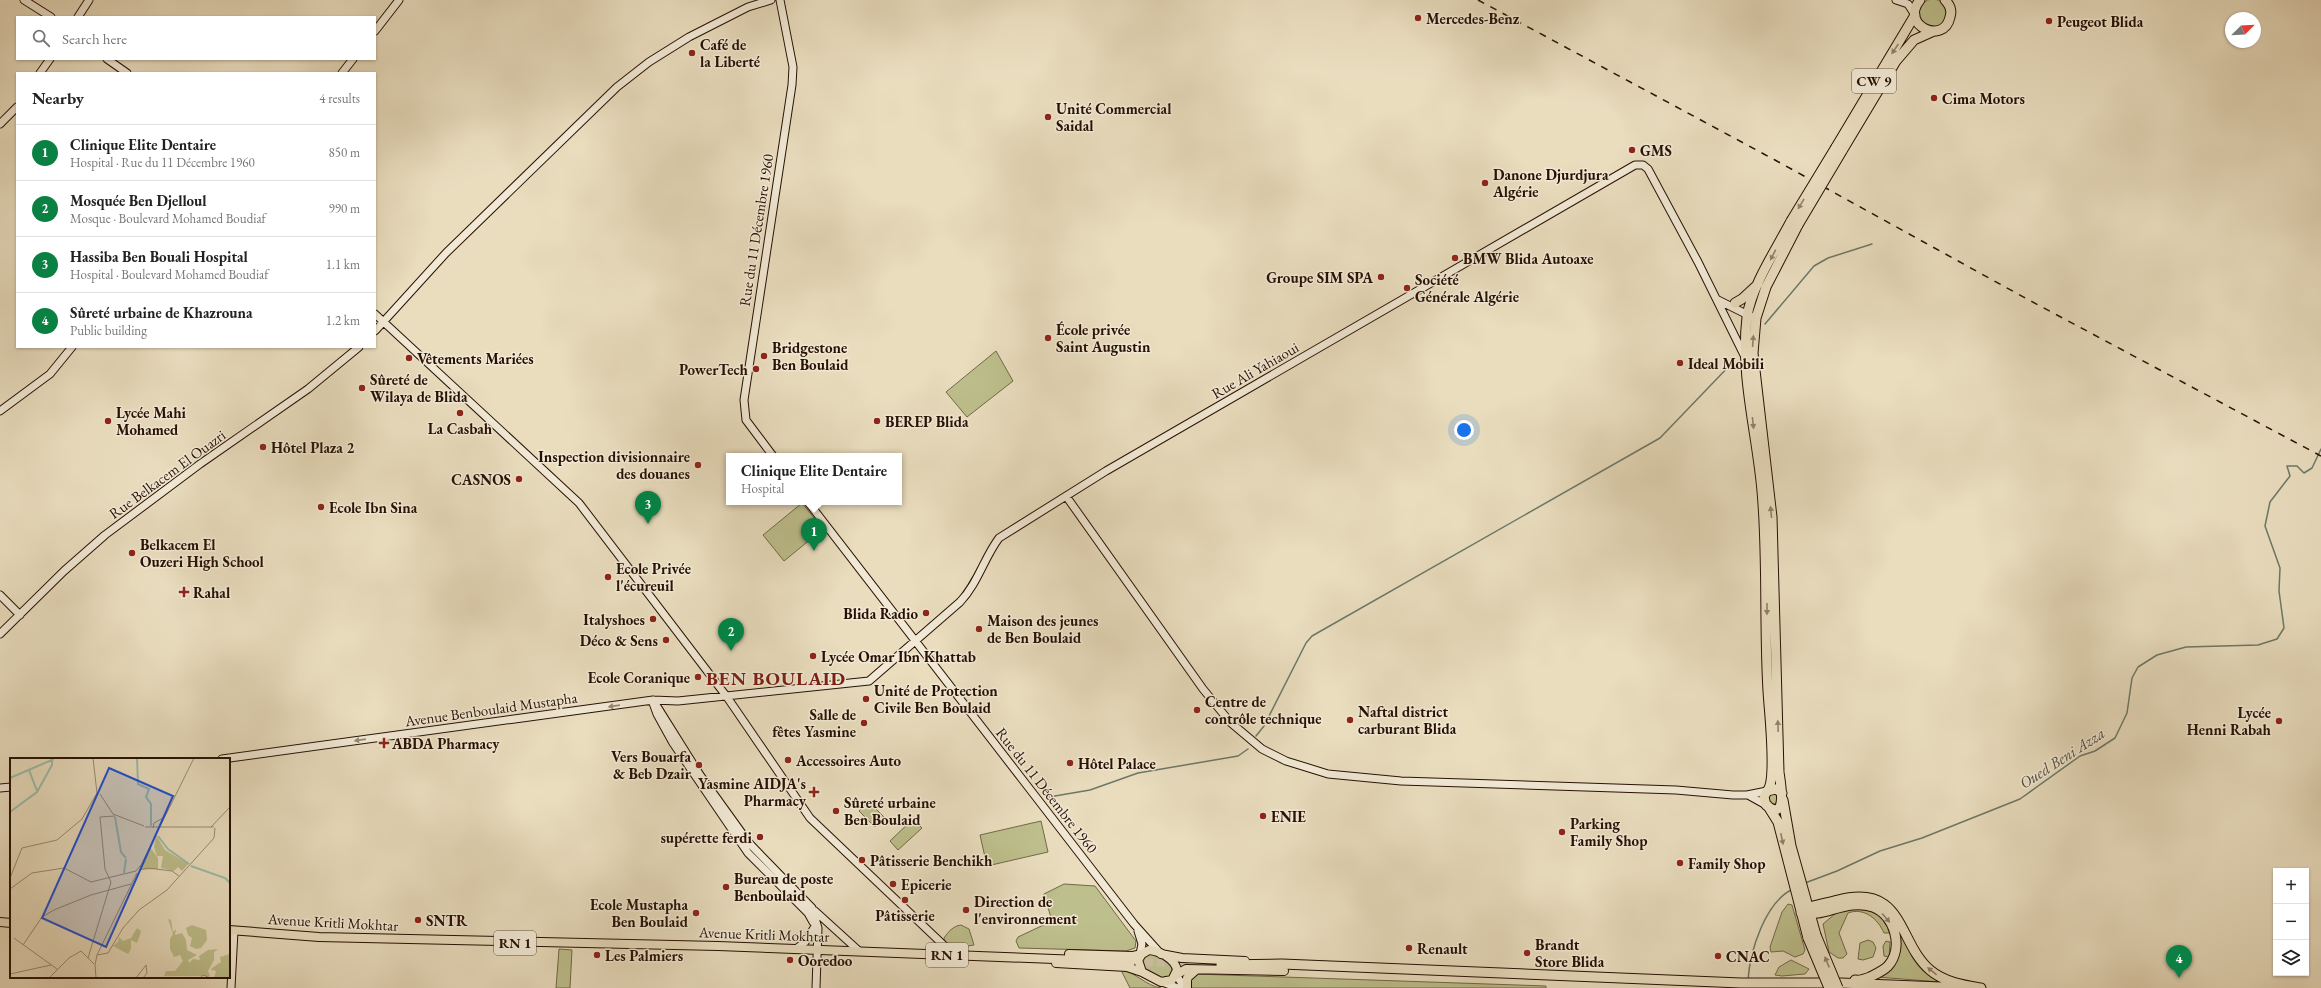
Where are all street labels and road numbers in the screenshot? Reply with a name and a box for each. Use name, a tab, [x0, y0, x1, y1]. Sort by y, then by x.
road number: CW 9	[1852, 69, 1896, 93]
street label: Rue du 11 Décembre 1960	[735, 152, 777, 308]
street label: Rue Ali Yahiaoui	[1208, 337, 1302, 403]
street label: Rue Belkacem El Ouazri	[105, 425, 229, 523]
street label: Avenue Benboulaid Mustapha	[403, 687, 578, 731]
street label: Rue du 11 Décembre 1960	[992, 723, 1102, 857]
street label: Avenue Kritli Mokhtar	[266, 909, 399, 935]
street label: Avenue Kritli Mokhtar	[697, 922, 830, 946]
road number: RN 1	[494, 931, 536, 955]
road number: RN 1	[926, 943, 968, 967]

